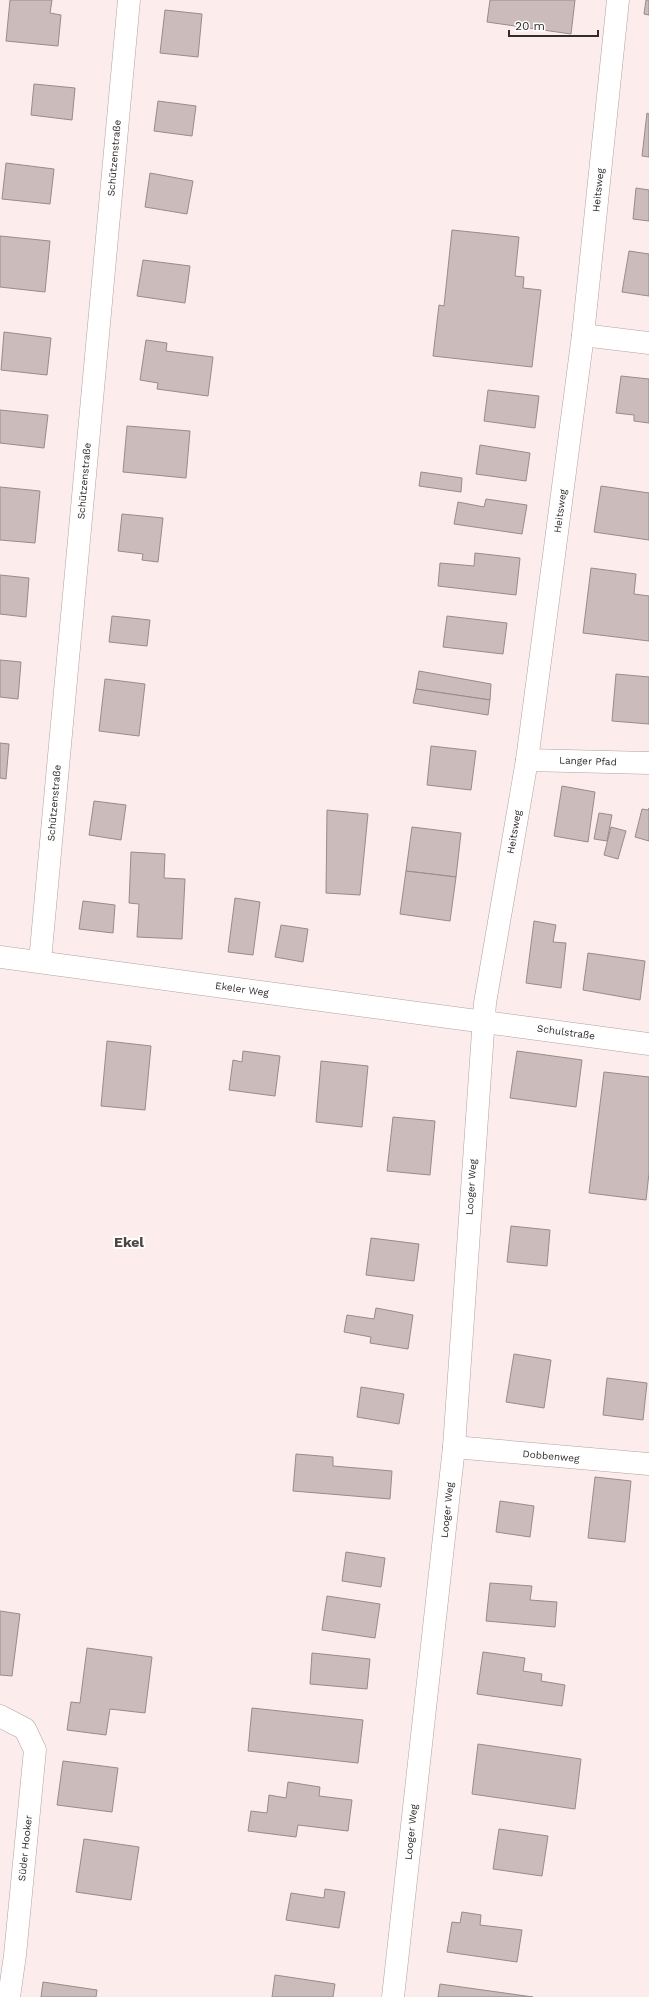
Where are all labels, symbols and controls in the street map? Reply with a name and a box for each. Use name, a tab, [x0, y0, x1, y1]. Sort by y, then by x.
scale bar	[509, 12, 598, 38]
text: 20 m	[515, 19, 545, 33]
street label: Schützenstraße	[105, 119, 123, 197]
street label: Heitsweg	[590, 167, 606, 213]
street label: Schützenstraße	[75, 442, 93, 520]
street label: Heitsweg	[551, 488, 569, 534]
street label: Langer Pfad	[559, 754, 617, 768]
street label: Schützenstraße	[45, 764, 63, 842]
street label: Heitsweg	[505, 809, 523, 855]
street label: Ekeler Weg	[215, 980, 270, 998]
street label: Schulstraße	[536, 1022, 596, 1042]
street label: Looger Weg	[464, 1158, 478, 1215]
district label: Ekel	[114, 1234, 144, 1250]
street label: Dobbenweg	[522, 1448, 581, 1464]
street label: Looger Weg	[439, 1481, 455, 1539]
street label: Looger Weg	[403, 1803, 419, 1861]
street label: Süder Hooker	[16, 1814, 34, 1882]

